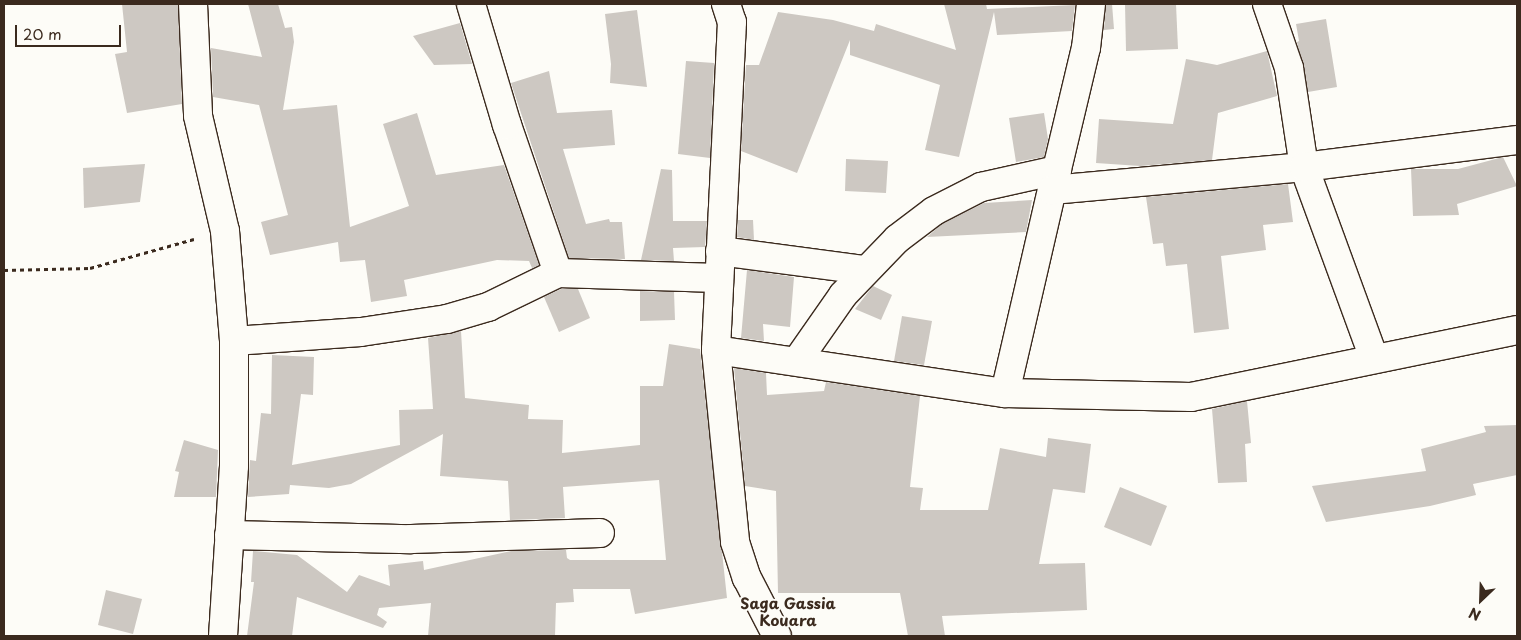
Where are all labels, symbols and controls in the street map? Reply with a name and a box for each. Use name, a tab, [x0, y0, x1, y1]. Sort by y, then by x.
scale bar	[18, 15, 124, 47]
text: 20 m	[23, 22, 62, 45]
north arrow	[1456, 575, 1506, 625]
district label: Saga Gassia Kouara	[740, 593, 836, 628]
text: N	[1465, 602, 1484, 626]

